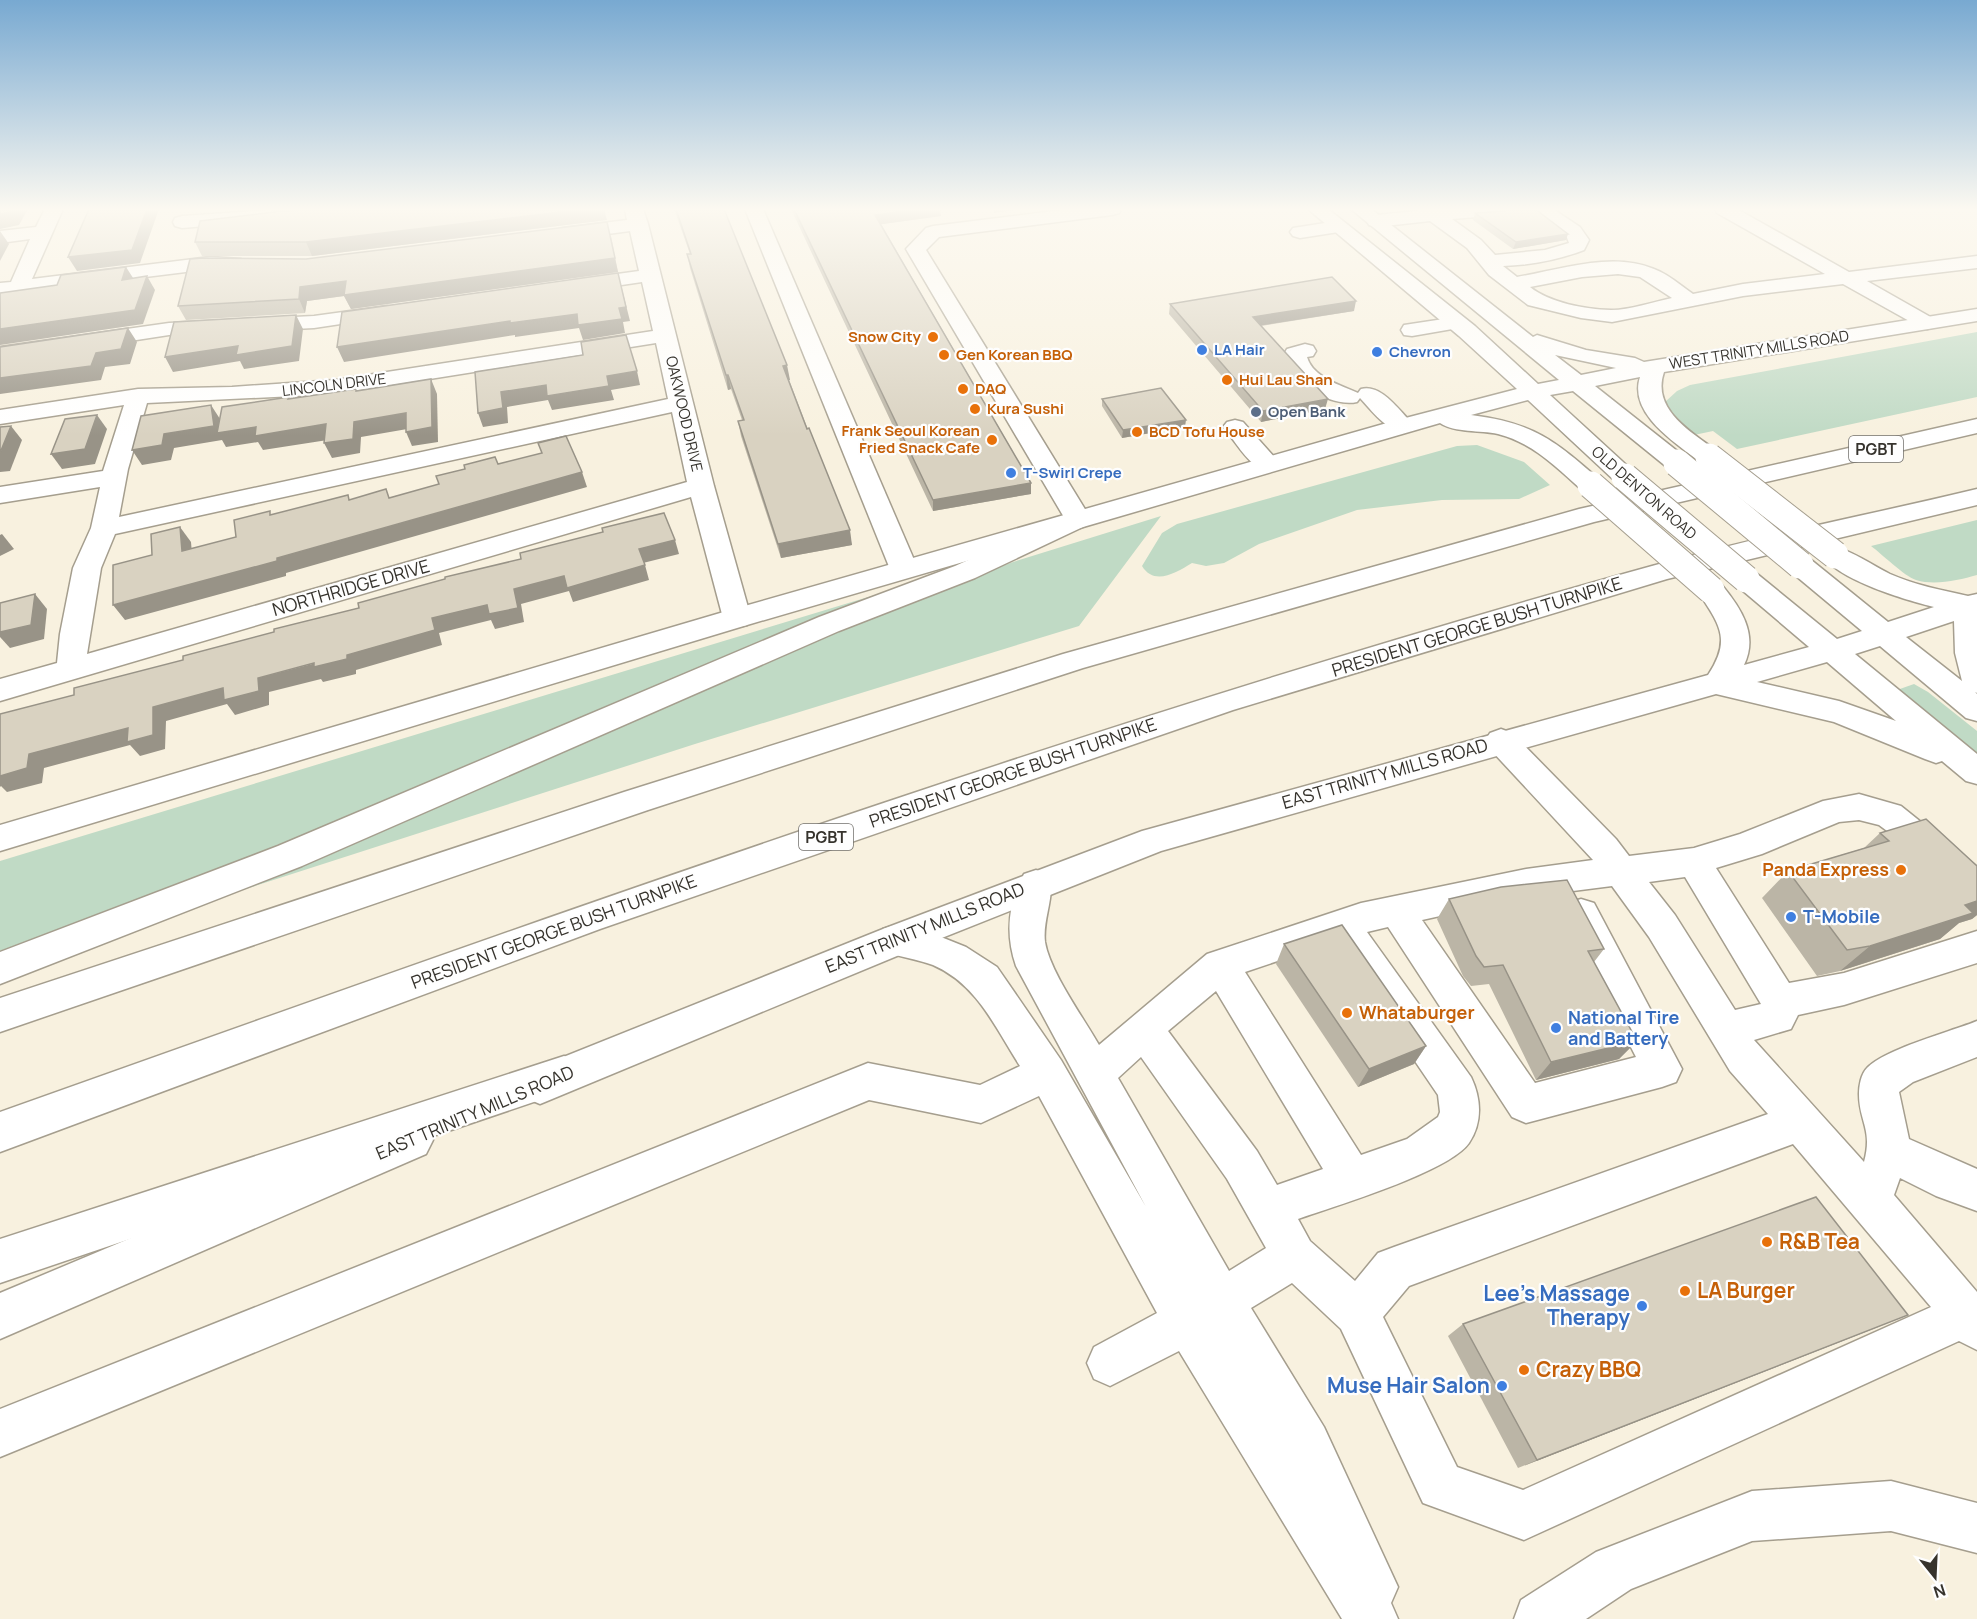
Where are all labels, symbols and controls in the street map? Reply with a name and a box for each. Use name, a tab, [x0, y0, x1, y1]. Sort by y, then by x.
street label: WEST TRINITY MILLS ROAD	[1667, 325, 1850, 374]
place label: Snow City	[848, 326, 922, 347]
marker: Snow City	[926, 330, 940, 344]
place label: LA Hair	[1214, 339, 1265, 360]
place label: Chevron	[1389, 341, 1451, 362]
marker: LA Hair	[1195, 343, 1209, 357]
place label: Gen Korean BBQ	[956, 344, 1072, 365]
marker: Chevron	[1370, 345, 1384, 359]
marker: Gen Korean BBQ	[937, 348, 951, 362]
street label: OAKWOOD DRIVE	[661, 354, 708, 474]
street label: LINCOLN DRIVE	[281, 368, 387, 401]
place label: Hui Lau Shan	[1239, 369, 1333, 390]
marker: Hui Lau Shan	[1220, 373, 1234, 387]
place label: DAQ	[975, 378, 1006, 399]
marker: DAQ	[956, 382, 970, 396]
place label: Kura Sushi	[987, 398, 1064, 419]
place label: Open Bank	[1268, 401, 1346, 422]
marker: Kura Sushi	[968, 402, 982, 416]
marker: Open Bank	[1249, 405, 1263, 419]
place label: Frank Seoul Korean Fried Snack Cafe	[841, 420, 980, 458]
place label: BCD Tofu House	[1149, 421, 1265, 442]
marker: BCD Tofu House	[1130, 425, 1144, 439]
marker: Frank Seoul Korean Fried Snack Cafe	[985, 433, 999, 447]
road number: PGBT	[1849, 436, 1903, 462]
street label: OLD DENTON ROAD	[1587, 441, 1701, 544]
place label: T-Swirl Crepe	[1023, 462, 1122, 483]
marker: T-Swirl Crepe	[1004, 466, 1018, 480]
street label: NORTHRIDGE DRIVE	[269, 553, 432, 621]
street label: PRESIDENT GEORGE BUSH TURNPIKE	[1329, 570, 1625, 682]
street label: PRESIDENT GEORGE BUSH TURNPIKE	[866, 711, 1160, 833]
street label: EAST TRINITY MILLS ROAD	[1279, 732, 1490, 814]
road number: PGBT	[799, 824, 853, 850]
place label: Panda Express	[1762, 857, 1889, 881]
marker: Panda Express	[1894, 863, 1908, 877]
street label: PRESIDENT GEORGE BUSH TURNPIKE	[408, 868, 700, 994]
street label: EAST TRINITY MILLS ROAD	[821, 876, 1028, 978]
place label: T-Mobile	[1803, 904, 1880, 928]
marker: T-Mobile	[1784, 910, 1798, 924]
place label: Whataburger	[1359, 1000, 1475, 1024]
place label: National Tire and Battery	[1568, 1005, 1680, 1050]
marker: Whataburger	[1340, 1006, 1354, 1020]
marker: National Tire and Battery	[1549, 1021, 1563, 1035]
street label: EAST TRINITY MILLS ROAD	[372, 1059, 577, 1165]
place label: R&B Tea	[1779, 1227, 1860, 1255]
marker: R&B Tea	[1760, 1235, 1774, 1249]
place label: LA Burger	[1697, 1276, 1795, 1304]
place label: Lee's Massage Therapy	[1483, 1279, 1630, 1331]
marker: LA Burger	[1678, 1284, 1692, 1298]
marker: Lee's Massage Therapy	[1635, 1299, 1649, 1313]
place label: Crazy BBQ	[1536, 1355, 1641, 1383]
marker: Crazy BBQ	[1517, 1363, 1531, 1377]
place label: Muse Hair Salon	[1327, 1371, 1490, 1399]
marker: Muse Hair Salon	[1495, 1379, 1509, 1393]
north arrow	[1905, 1547, 1965, 1607]
text: N	[1931, 1579, 1949, 1604]

